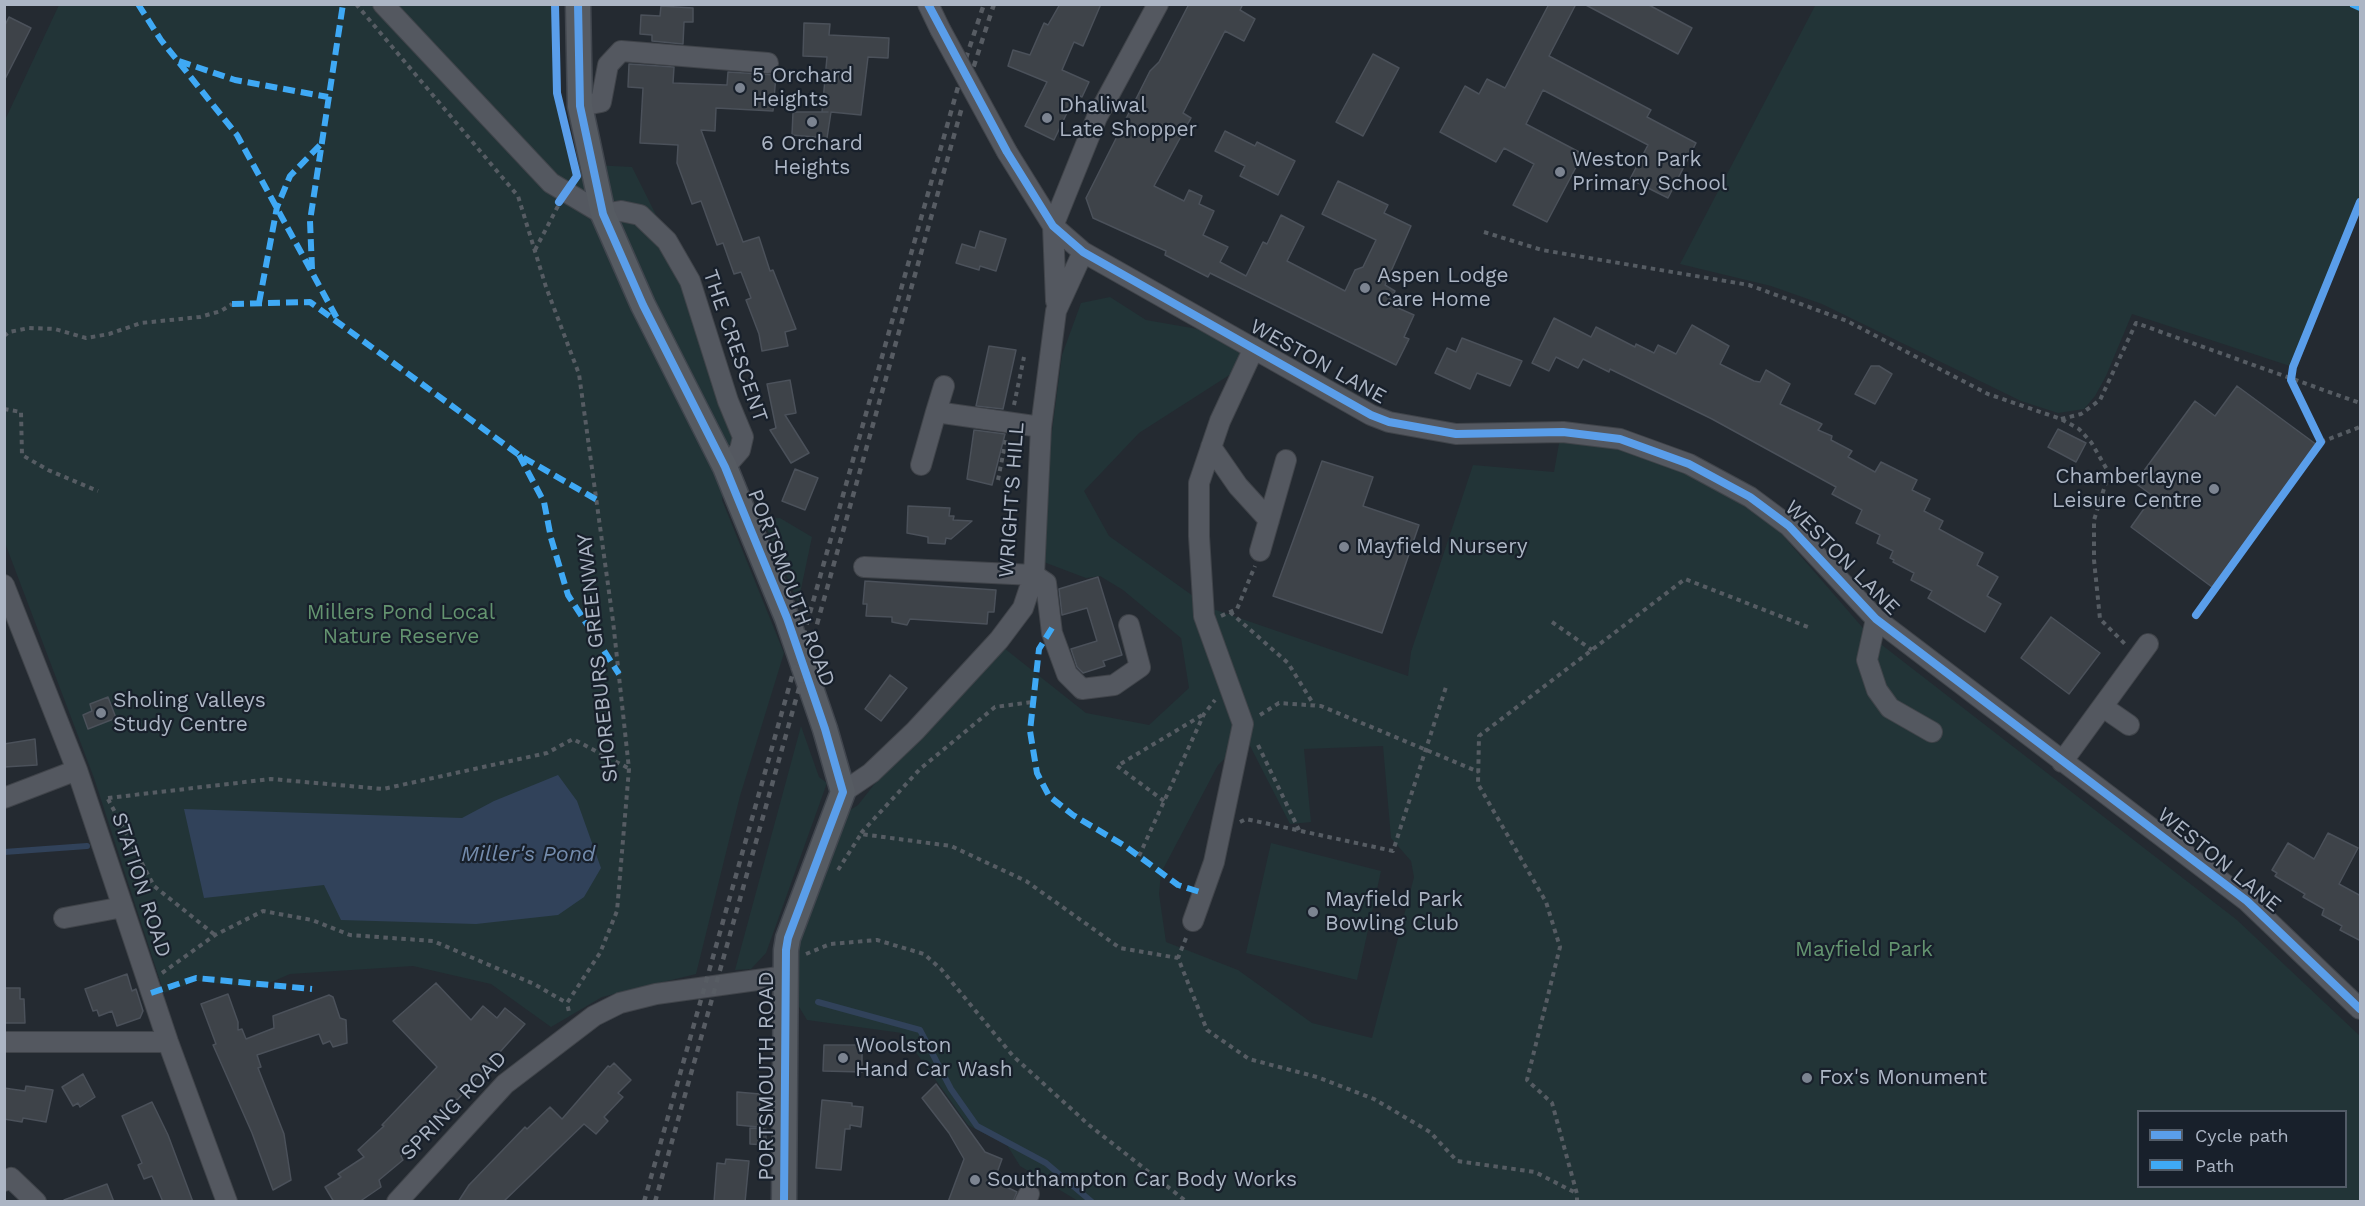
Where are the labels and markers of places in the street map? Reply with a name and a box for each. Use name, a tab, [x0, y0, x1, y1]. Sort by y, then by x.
place label: 5 Orchard Heights	[752, 63, 853, 113]
marker: 5 Orchard Heights	[733, 81, 747, 95]
place label: Dhaliwal Late Shopper	[1059, 93, 1197, 143]
marker: Dhaliwal Late Shopper	[1040, 111, 1054, 125]
marker: 6 Orchard Heights	[805, 115, 819, 129]
place label: 6 Orchard Heights	[761, 131, 863, 181]
place label: Weston Park Primary School	[1572, 147, 1727, 197]
marker: Weston Park Primary School	[1553, 165, 1567, 179]
place label: Aspen Lodge Care Home	[1377, 263, 1509, 313]
marker: Aspen Lodge Care Home	[1358, 281, 1372, 295]
place label: Chamberlayne Leisure Centre	[2052, 464, 2202, 514]
marker: Chamberlayne Leisure Centre	[2207, 482, 2221, 496]
place label: Mayfield Nursery	[1356, 534, 1528, 560]
marker: Mayfield Nursery	[1337, 540, 1351, 554]
place label: Sholing Valleys Study Centre	[113, 688, 266, 738]
marker: Sholing Valleys Study Centre	[94, 706, 108, 720]
place label: Mayfield Park Bowling Club	[1325, 887, 1463, 937]
marker: Mayfield Park Bowling Club	[1306, 905, 1320, 919]
place label: Woolston Hand Car Wash	[855, 1033, 1013, 1083]
marker: Woolston Hand Car Wash	[836, 1051, 850, 1065]
place label: Fox's Monument	[1819, 1065, 1987, 1091]
marker: Fox's Monument	[1800, 1071, 1814, 1085]
place label: Southampton Car Body Works	[987, 1167, 1297, 1193]
marker: Southampton Car Body Works	[968, 1173, 982, 1187]

